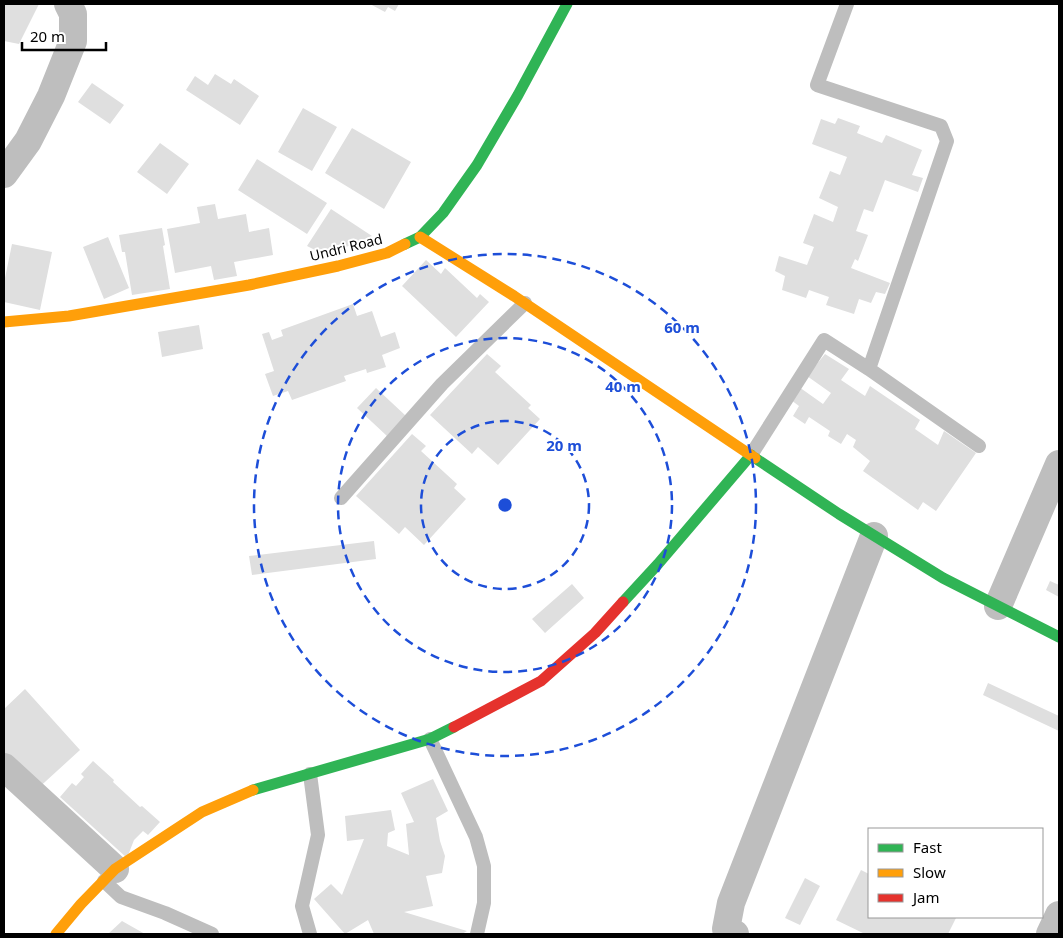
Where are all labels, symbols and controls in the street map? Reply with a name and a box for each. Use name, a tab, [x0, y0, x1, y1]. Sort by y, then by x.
scale bar	[22, 20, 106, 52]
text: 20 m	[30, 26, 65, 46]
street label: Undri Road	[308, 229, 384, 265]
text: 60 m	[664, 317, 700, 337]
text: 40 m	[605, 376, 641, 396]
text: 20 m	[546, 435, 582, 455]
centre of rings	[496, 496, 514, 514]
legend	[868, 828, 1043, 918]
text: Fast	[913, 837, 942, 857]
text: Slow	[913, 862, 946, 882]
text: Jam	[911, 887, 940, 907]

